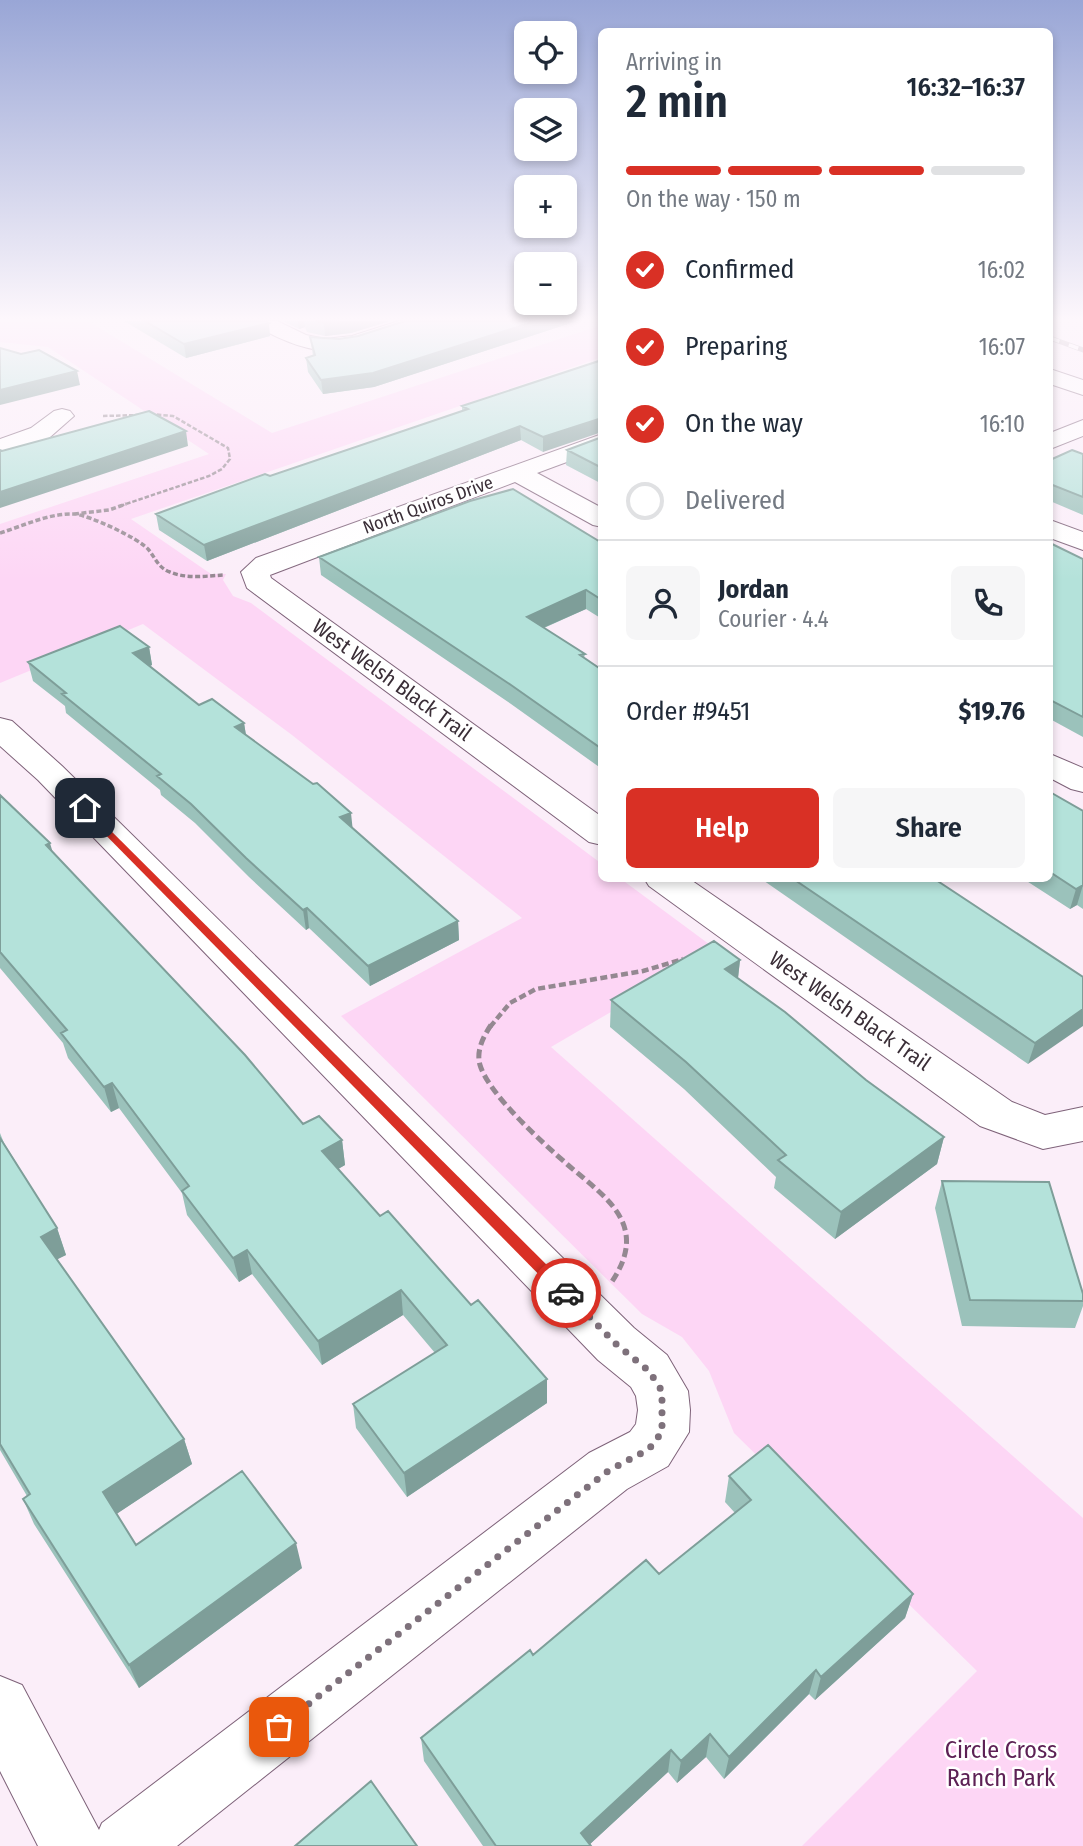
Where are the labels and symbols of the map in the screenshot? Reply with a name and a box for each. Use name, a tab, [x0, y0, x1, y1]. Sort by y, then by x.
street label: North Quiros Drive	[360, 471, 496, 539]
street label: West Welsh Black Trail	[307, 613, 477, 747]
pin	[55, 778, 115, 838]
street label: West Welsh Black Trail	[764, 946, 936, 1077]
courier	[531, 1258, 601, 1328]
pin	[249, 1697, 309, 1757]
park label: Circle Cross Ranch Park	[945, 1736, 1057, 1792]

